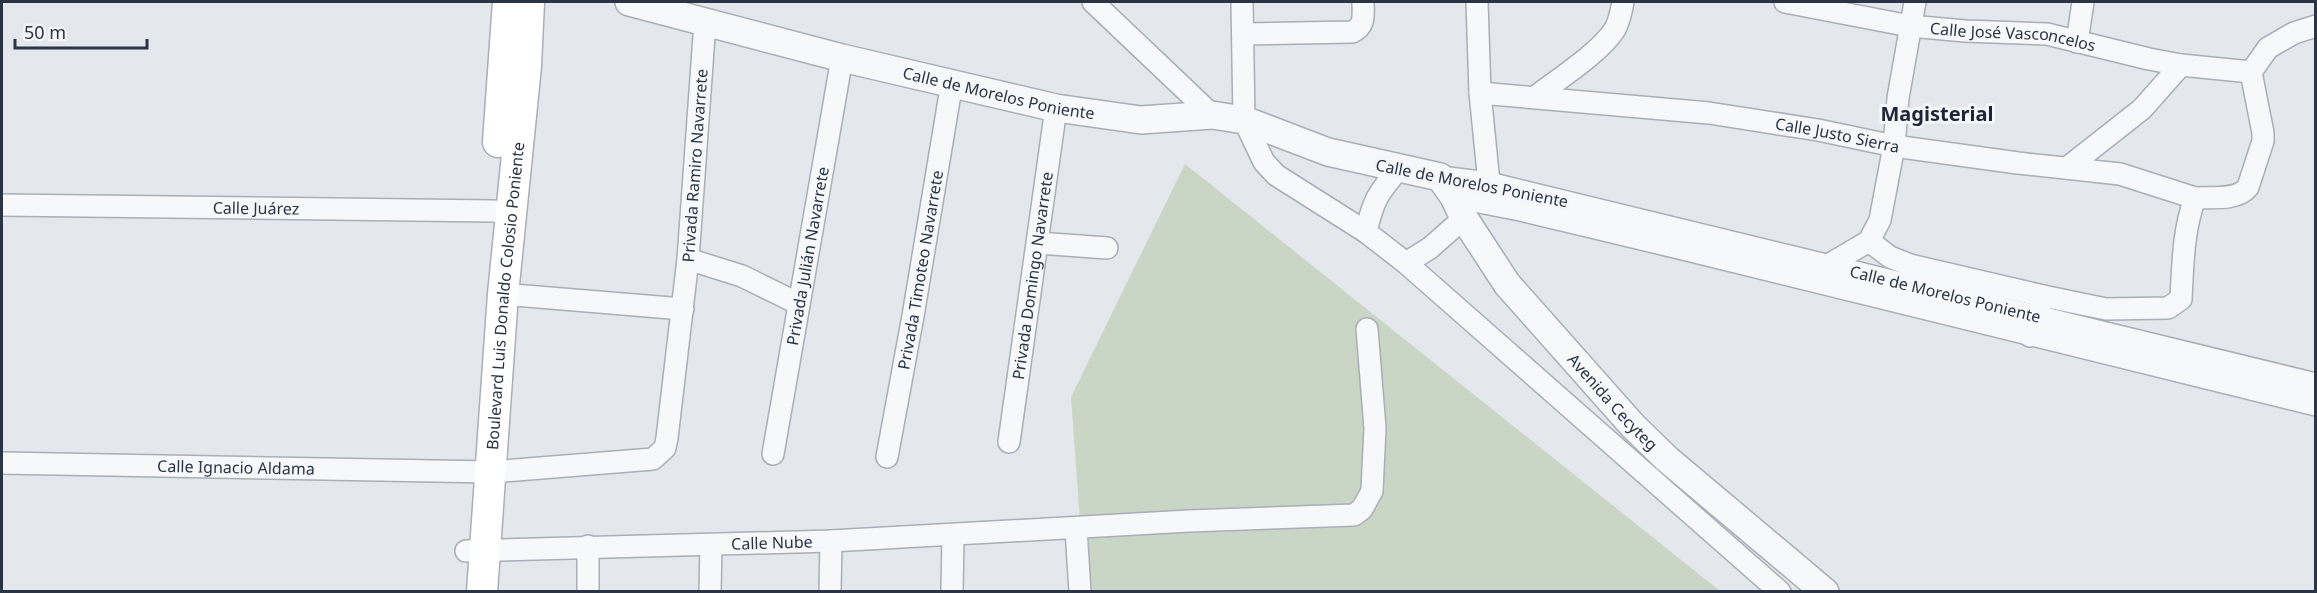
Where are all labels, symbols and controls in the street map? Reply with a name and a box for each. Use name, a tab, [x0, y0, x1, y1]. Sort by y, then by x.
scale bar	[15, 12, 147, 50]
street label: Calle José Vasconcelos	[1929, 17, 2098, 57]
text: 50 m	[24, 20, 66, 44]
street label: Calle de Morelos Poniente	[901, 62, 1096, 124]
street label: Privada Ramiro Navarrete	[677, 68, 713, 263]
district label: Magisterial	[1881, 100, 1993, 127]
street label: Calle Justo Sierra	[1774, 112, 1901, 158]
street label: Boulevard Luis Donaldo Colosio Poniente	[481, 141, 529, 451]
street label: Calle de Morelos Poniente	[1374, 154, 1570, 212]
street label: Privada Julián Navarrete	[781, 165, 834, 347]
street label: Privada Timoteo Navarrete	[892, 169, 948, 371]
street label: Privada Domingo Navarrete	[1007, 170, 1058, 381]
street label: Calle Juárez	[213, 197, 299, 220]
street label: Calle de Morelos Poniente	[1848, 260, 2043, 328]
street label: Avenida Cecyteg	[1563, 349, 1663, 455]
street label: Calle Ignacio Aldama	[157, 455, 315, 480]
street label: Calle Nube	[731, 531, 813, 555]

